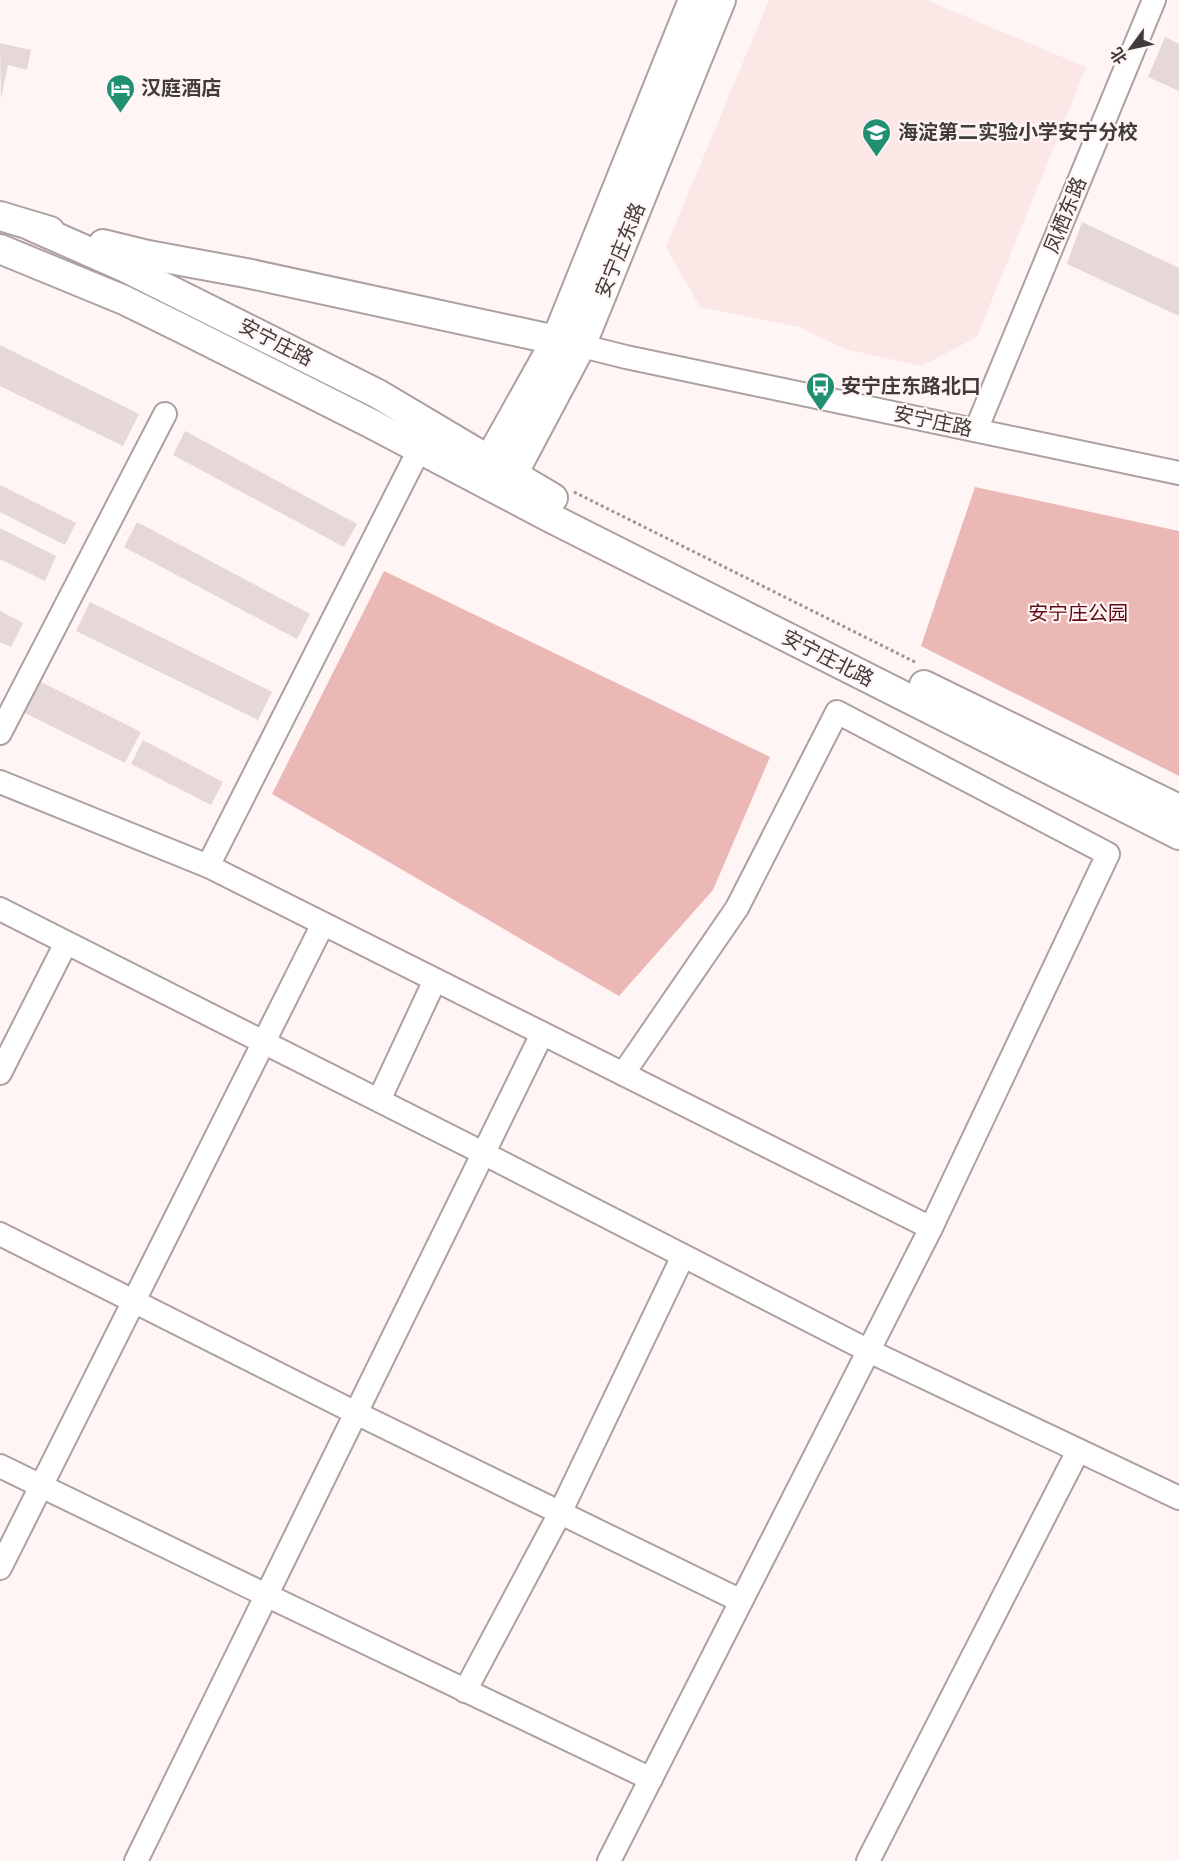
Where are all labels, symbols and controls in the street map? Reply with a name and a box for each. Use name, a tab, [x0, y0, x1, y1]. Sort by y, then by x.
north arrow	[1101, 18, 1161, 78]
text: 北	[1106, 43, 1133, 68]
hotel icon: 汉庭酒店	[104, 72, 136, 114]
place label: 汉庭酒店	[141, 75, 221, 103]
school or university icon: 海淀第二实验小学安宁分校	[861, 116, 893, 158]
place label: 海淀第二实验小学安宁分校	[898, 119, 1138, 147]
street label: 凤栖东路	[1038, 173, 1094, 258]
street label: 安宁庄东路	[589, 199, 653, 302]
street label: 安宁庄路	[234, 312, 318, 374]
bus stop icon: 安宁庄东路北口	[804, 370, 836, 412]
place label: 安宁庄东路北口	[841, 373, 981, 401]
street label: 安宁庄路	[891, 400, 975, 444]
park label: 安宁庄公园	[1028, 600, 1128, 628]
street label: 安宁庄北路	[777, 624, 878, 694]

